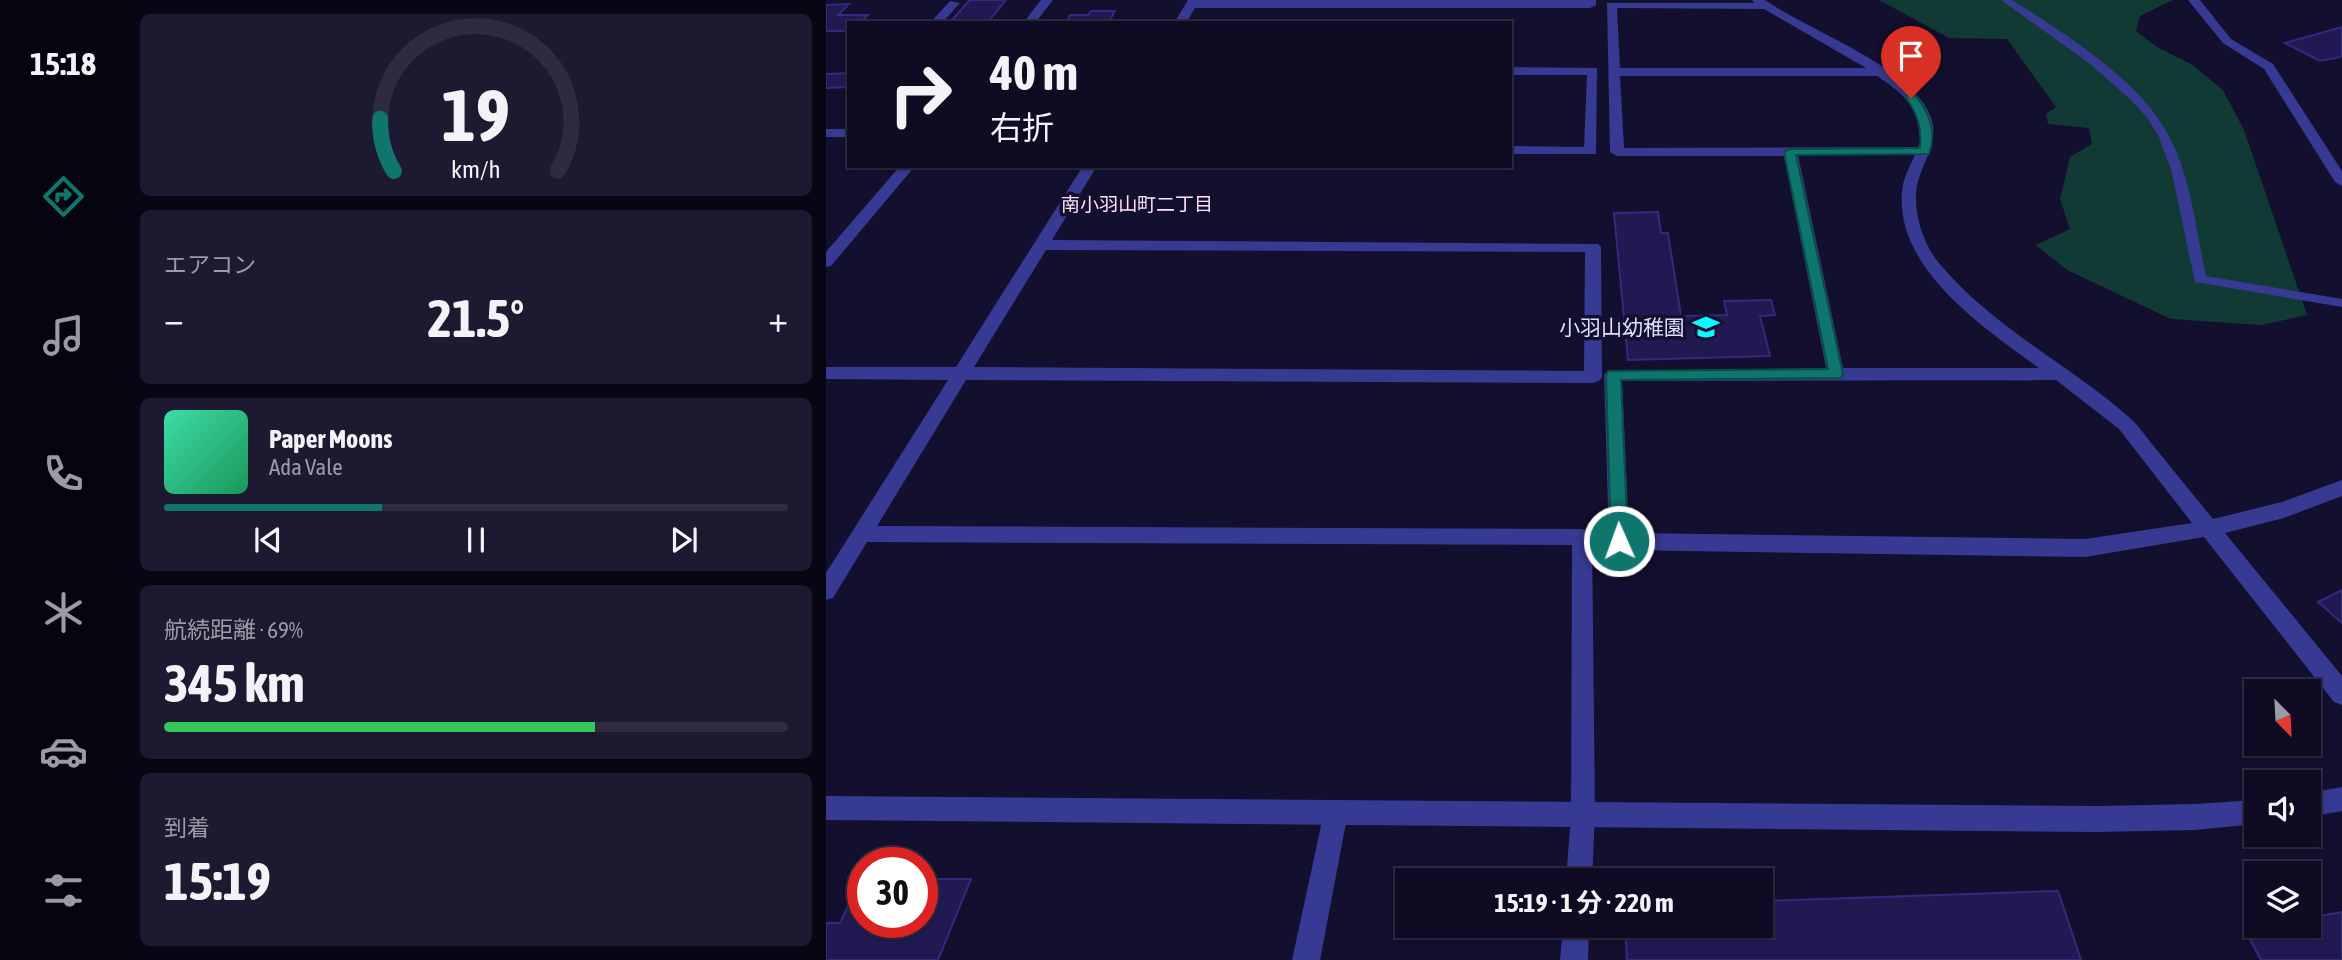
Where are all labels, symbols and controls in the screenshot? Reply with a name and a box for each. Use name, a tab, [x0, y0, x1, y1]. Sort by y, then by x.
pin	[1881, 26, 1941, 98]
icon: arrive	[1892, 37, 1930, 75]
text: 40 m	[990, 44, 1078, 100]
text: 15:18	[30, 45, 96, 82]
icon: right	[875, 49, 966, 140]
text: 19	[442, 73, 510, 156]
text: 右折	[990, 109, 1054, 146]
text: km/h	[451, 155, 501, 183]
icon: directions	[39, 172, 88, 221]
district label: 南小羽山町二丁目	[1061, 193, 1213, 215]
text: エアコン	[164, 252, 256, 278]
text: 21.5°	[428, 288, 524, 348]
text: −	[164, 297, 184, 340]
text: +	[768, 297, 788, 340]
icon: music	[39, 311, 88, 360]
school or university icon: 小羽山幼稚園	[1691, 312, 1721, 342]
place label: 小羽山幼稚園	[1559, 315, 1685, 339]
text: Paper Moons	[269, 424, 392, 454]
icon: phone	[39, 449, 88, 498]
text: Ada Vale	[269, 454, 343, 480]
position arrow	[1582, 504, 1656, 578]
icon: previous	[249, 521, 287, 559]
icon: pause	[457, 521, 495, 559]
icon: next	[665, 521, 703, 559]
icon: climate	[39, 588, 88, 637]
text: 航続距離 · 69%	[164, 617, 303, 643]
text: 345 km	[164, 653, 305, 713]
north arrow	[2244, 679, 2320, 756]
map controls	[2244, 679, 2321, 938]
icon: car	[39, 727, 88, 776]
button: sound	[2244, 770, 2321, 847]
text: 到着	[164, 815, 210, 841]
speed limit sign: 30	[847, 847, 938, 938]
text: 15:19	[164, 851, 271, 911]
button: layers	[2244, 861, 2321, 938]
icon: filters	[39, 866, 88, 915]
text: 15:19 · 1 分 · 220 m	[1494, 888, 1674, 918]

